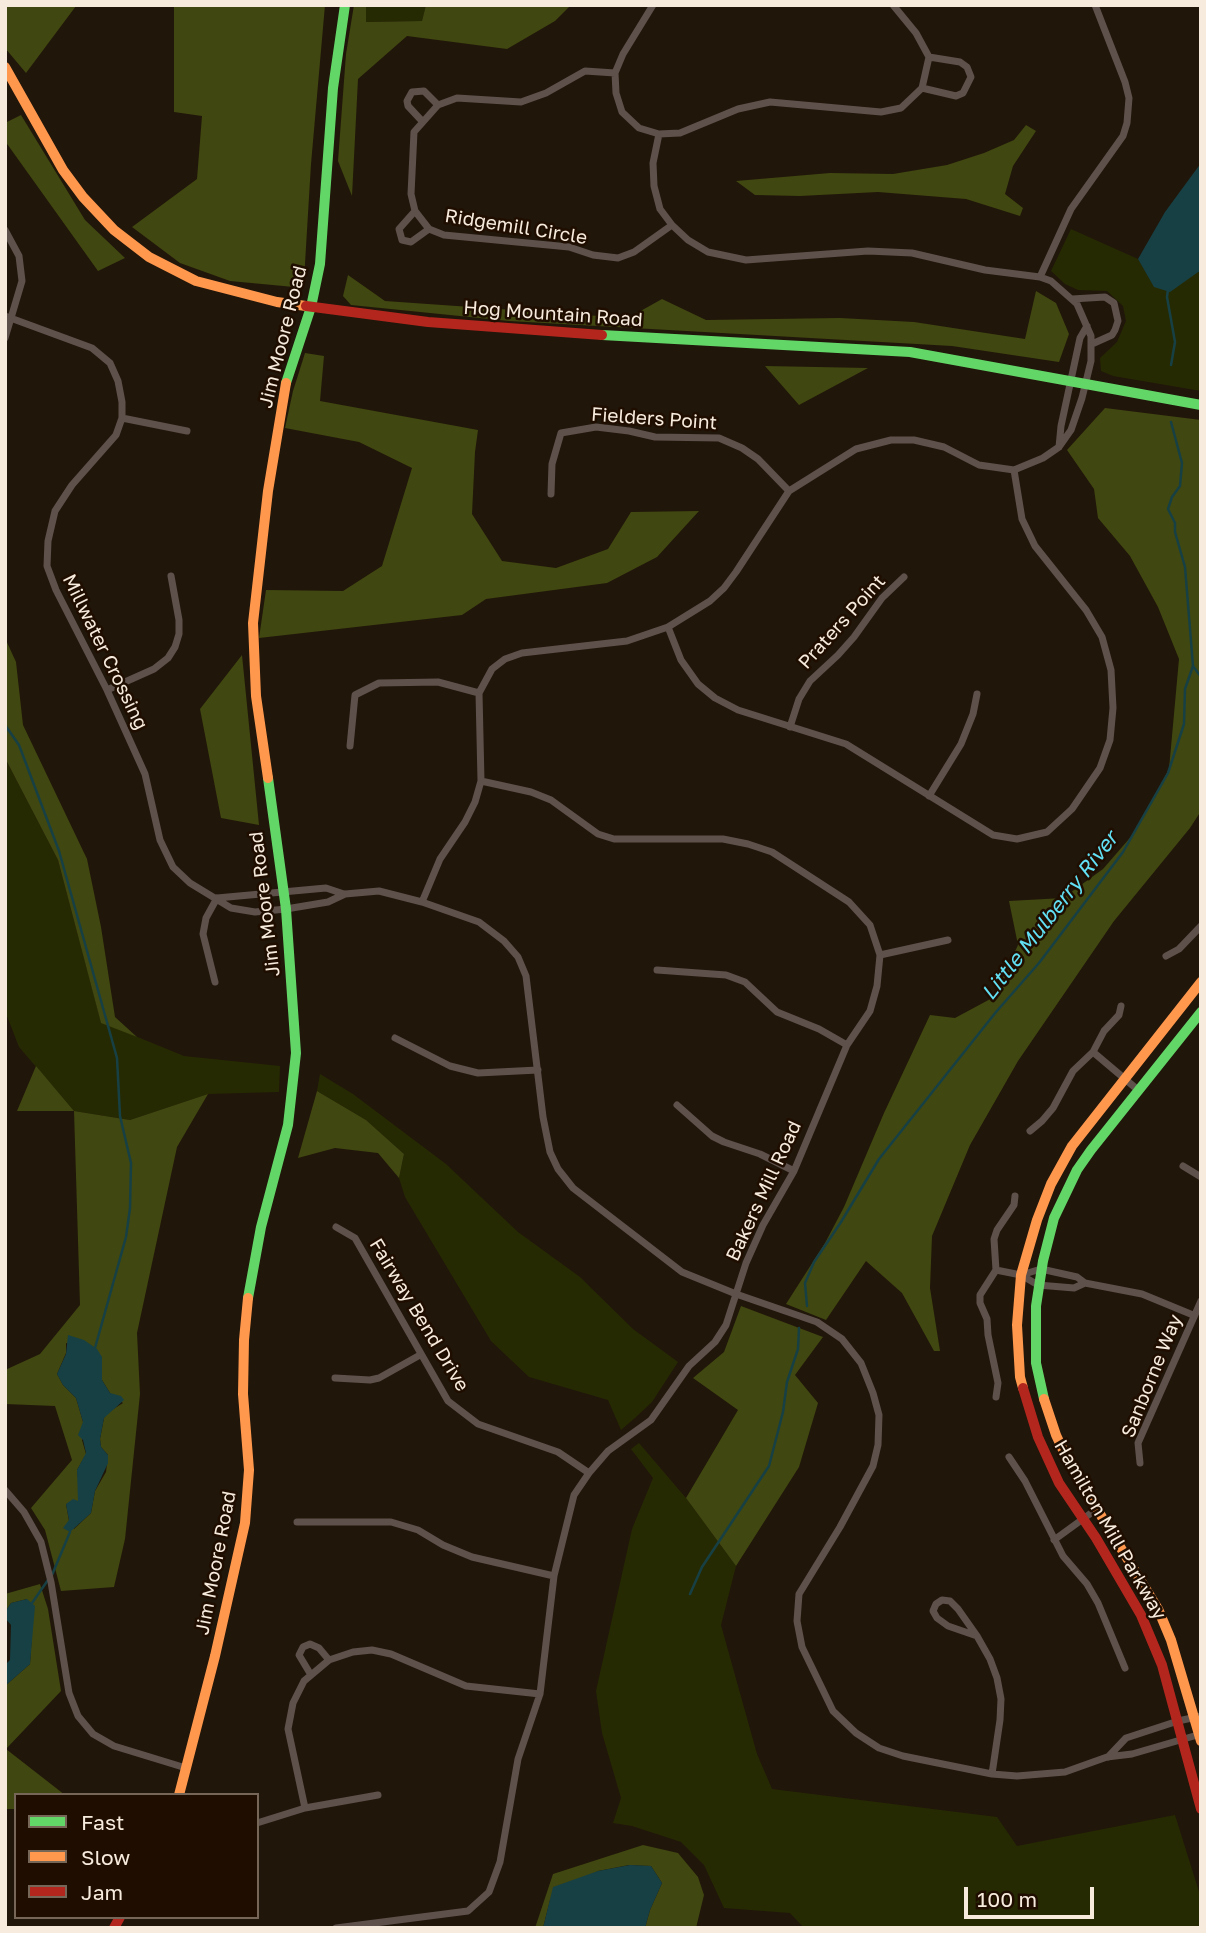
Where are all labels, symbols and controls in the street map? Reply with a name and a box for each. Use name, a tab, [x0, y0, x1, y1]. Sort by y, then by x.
street label: Ridgemill Circle	[443, 204, 589, 250]
street label: Jim Moore Road	[254, 263, 312, 411]
street label: Hog Mountain Road	[463, 296, 643, 332]
street label: Fielders Point	[590, 403, 718, 435]
street label: Praters Point	[794, 570, 890, 674]
street label: Millwater Crossing	[58, 571, 152, 733]
water label: Little Mulberry River	[977, 827, 1123, 1005]
street label: Jim Moore Road	[245, 830, 285, 978]
street label: Bakers Mill Road	[722, 1117, 806, 1265]
street label: Fairway Bend Drive	[364, 1234, 474, 1396]
street label: Sanborne Way	[1117, 1311, 1187, 1441]
street label: Hamilton Mill Parkway	[1049, 1436, 1171, 1624]
street label: Jim Moore Road	[191, 1489, 241, 1637]
legend	[14, 1793, 259, 1919]
text: Fast	[81, 1809, 124, 1835]
text: Slow	[81, 1844, 130, 1870]
scale bar	[968, 1874, 1098, 1918]
text: Jam	[81, 1879, 123, 1905]
text: 100 m	[977, 1886, 1037, 1912]

